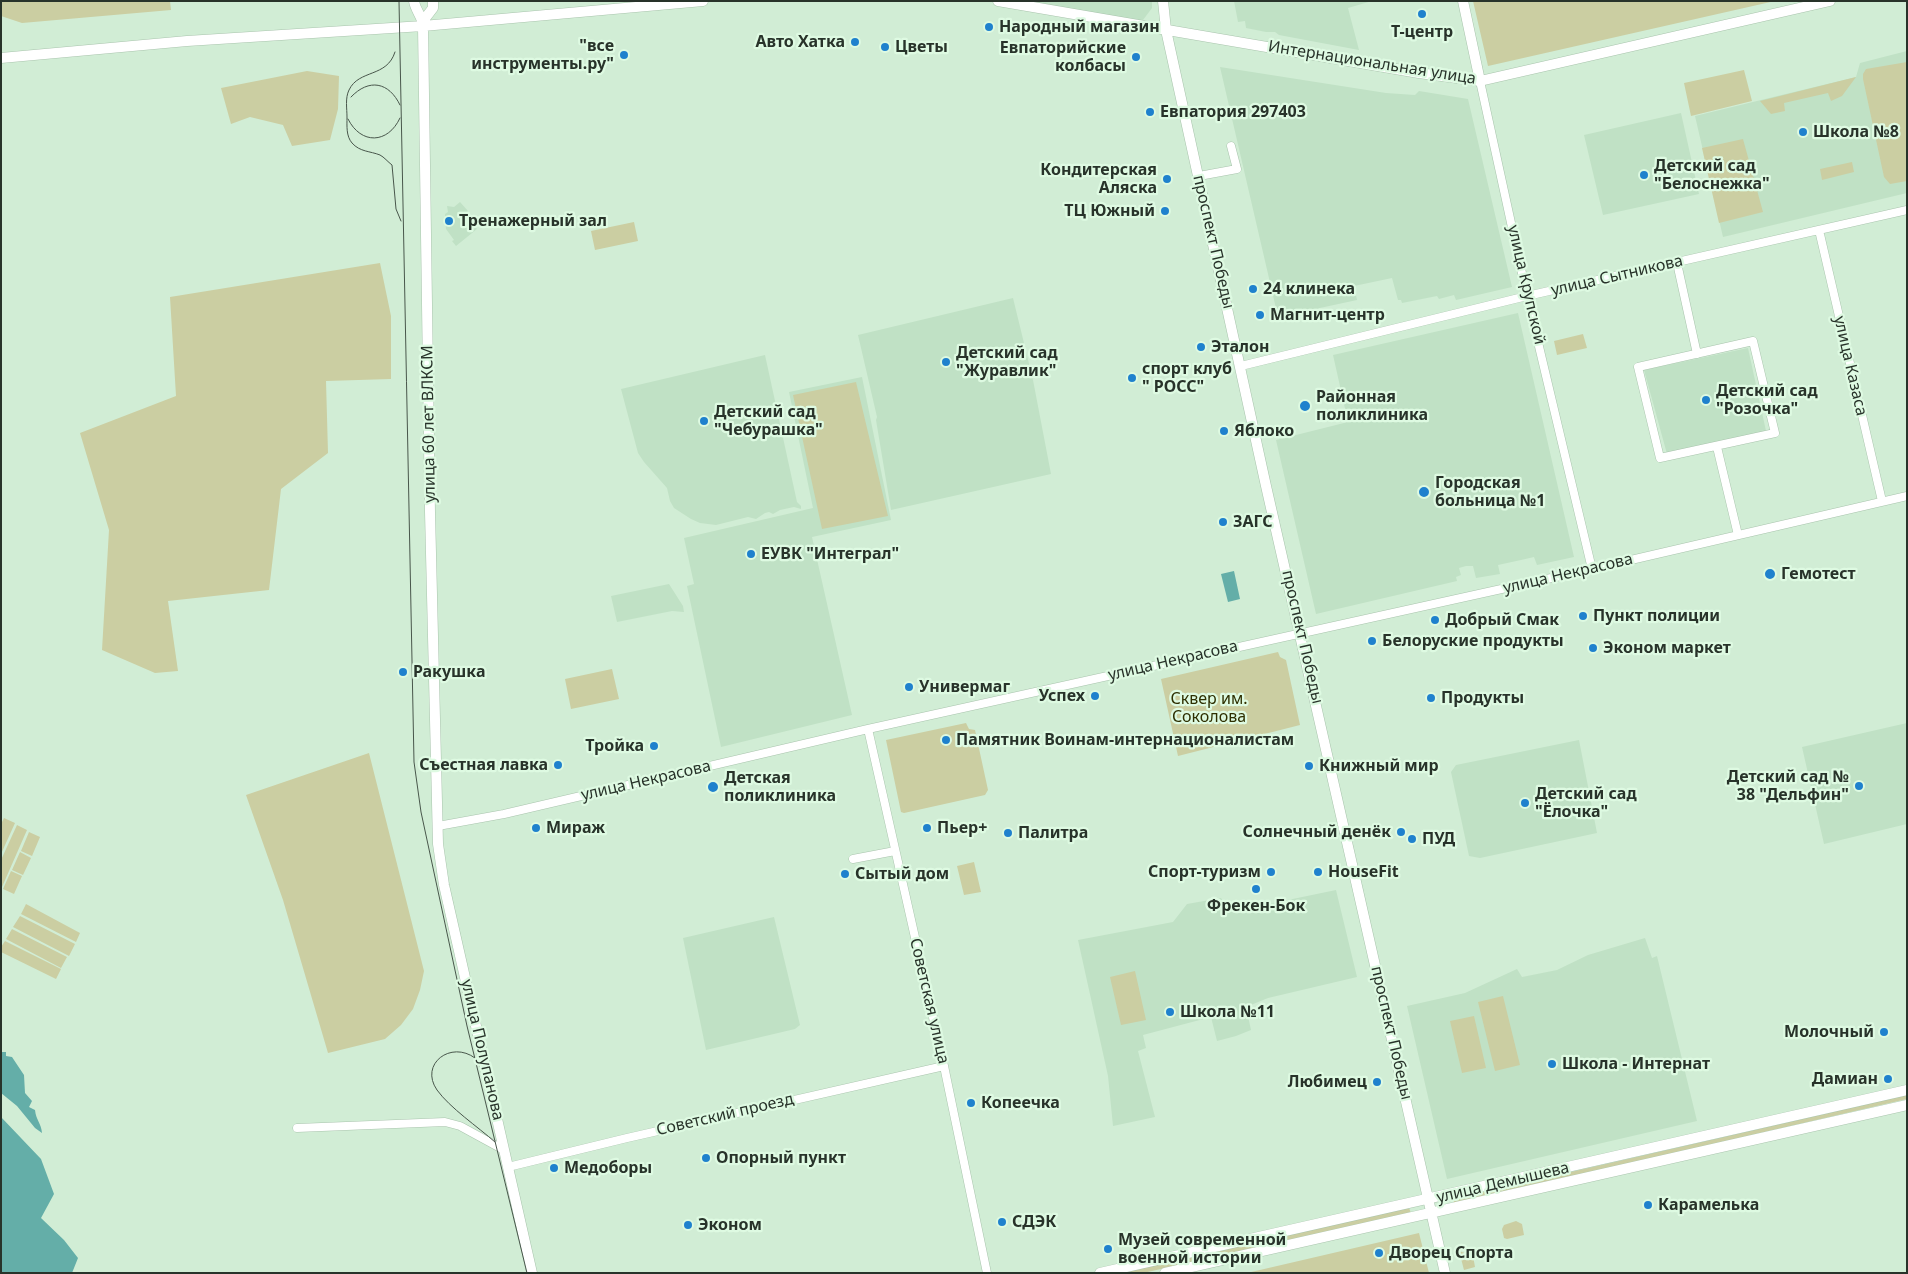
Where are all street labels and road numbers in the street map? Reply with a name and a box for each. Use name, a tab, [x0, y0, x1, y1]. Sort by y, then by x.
street label: Интернациональная улица	[1267, 37, 1477, 89]
street label: проспект Победы	[1188, 173, 1238, 311]
street label: улица Крупской	[1503, 223, 1549, 347]
street label: улица Сытникова	[1549, 251, 1685, 301]
street label: улица Казаса	[1829, 314, 1871, 418]
street label: улица 60 лет ВЛКСМ	[418, 345, 440, 503]
street label: улица Некрасова	[1501, 550, 1635, 598]
street label: проспект Победы	[1277, 568, 1327, 706]
street label: улица Некрасова	[1106, 637, 1240, 685]
street label: улица Некрасова	[579, 757, 713, 805]
street label: Советская улица	[905, 936, 953, 1066]
street label: проспект Победы	[1366, 964, 1416, 1102]
street label: улица Полупанова	[456, 978, 508, 1122]
street label: Советский проезд	[654, 1090, 796, 1140]
street label: улица Демышева	[1435, 1158, 1571, 1208]

